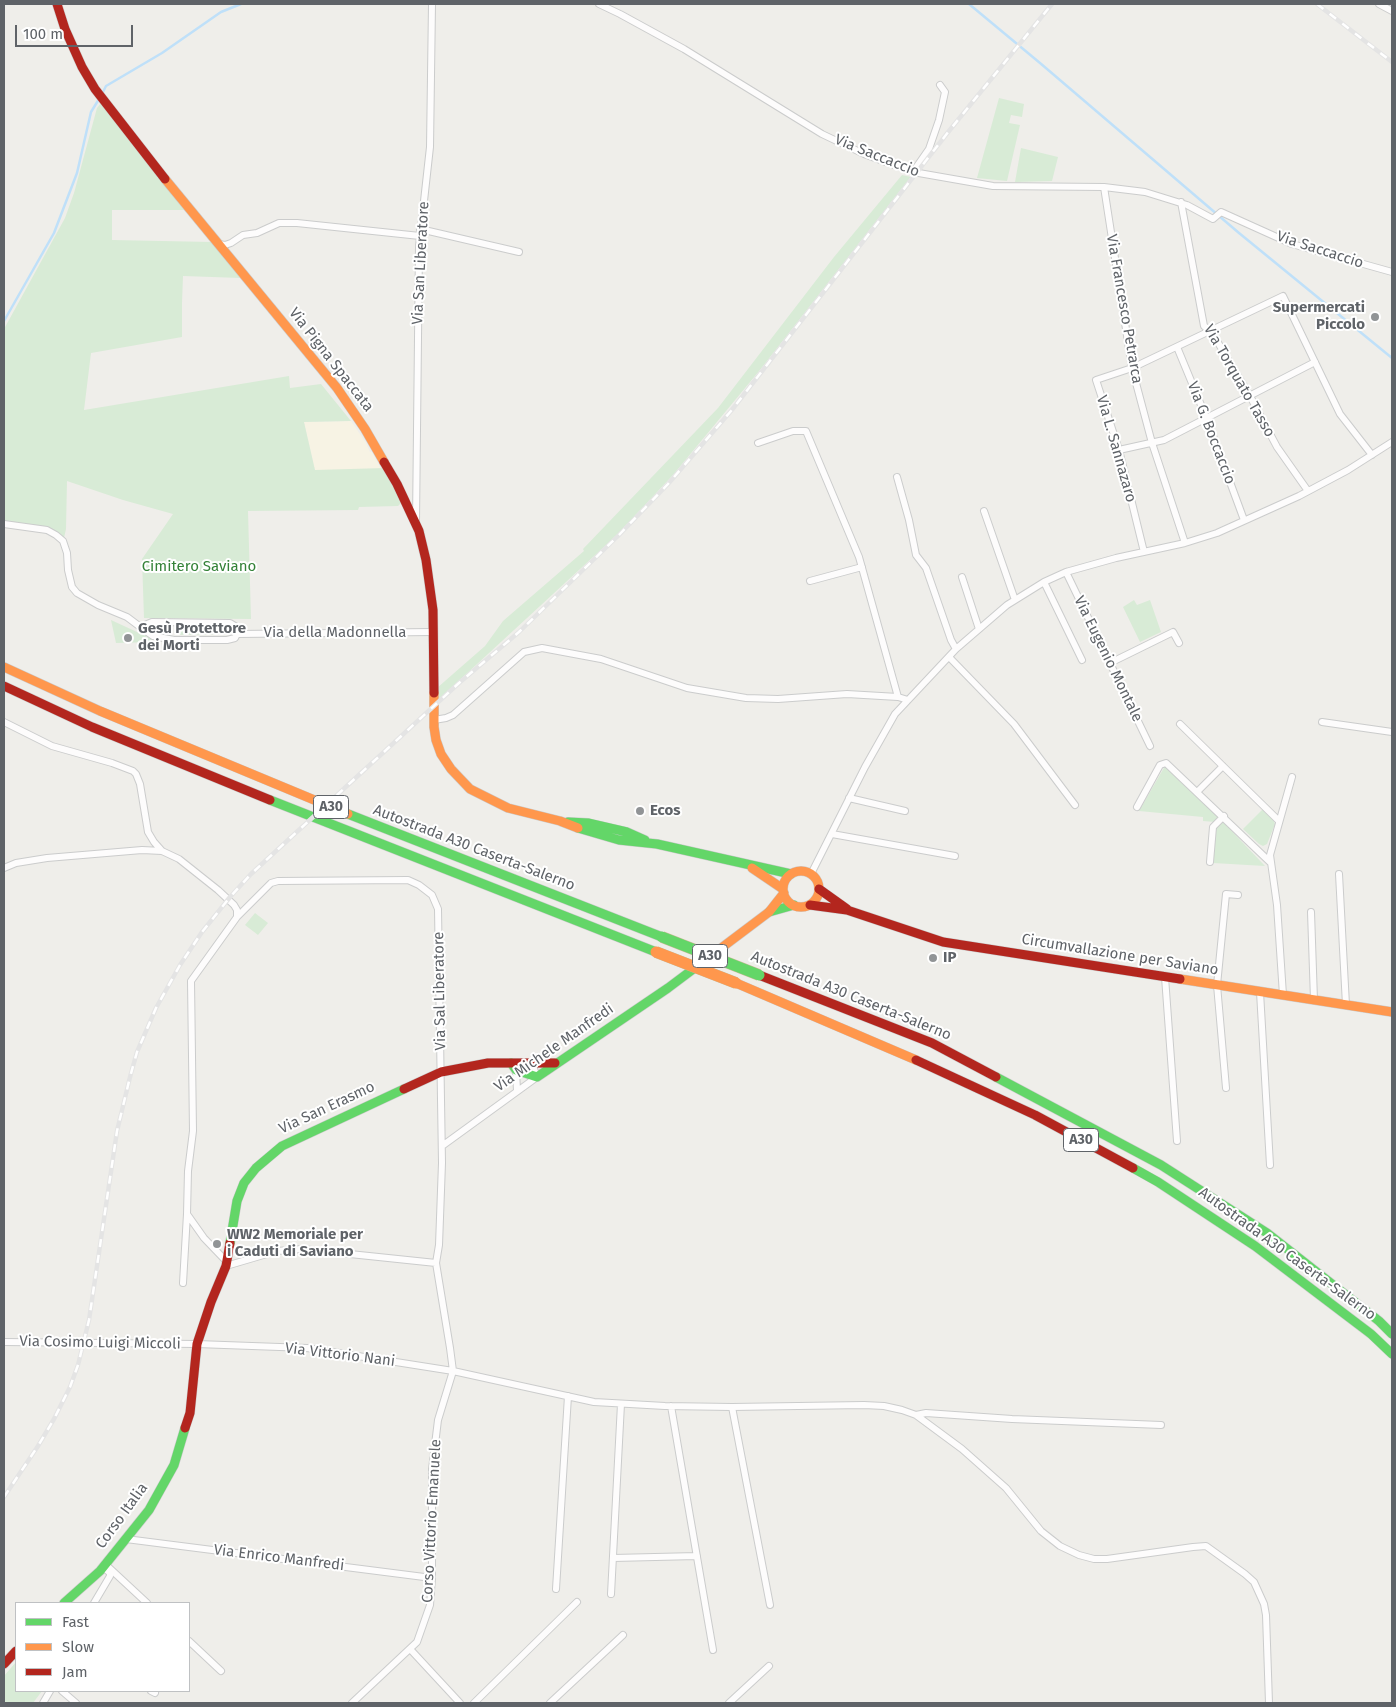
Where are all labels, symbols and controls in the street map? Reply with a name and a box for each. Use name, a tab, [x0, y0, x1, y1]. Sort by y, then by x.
scale bar	[18, 15, 135, 47]
text: 100 m	[23, 25, 63, 43]
street label: Via Saccaccio	[832, 131, 922, 181]
street label: Via San Liberatore	[409, 201, 433, 325]
street label: Via Saccaccio	[1274, 228, 1366, 272]
street label: Via Francesco Petrarca	[1102, 233, 1146, 385]
place label: Supermercati Piccolo	[1273, 299, 1365, 334]
street label: Via Pigna Spaccata	[285, 304, 377, 416]
marker: Supermercati Piccolo	[1369, 311, 1381, 323]
street label: Via Torquato Tasso	[1199, 321, 1279, 441]
street label: Via G. Boccaccio	[1183, 379, 1239, 487]
street label: Via L. Sannazaro	[1092, 393, 1140, 505]
park label: Cimitero Saviano	[142, 558, 256, 576]
street label: Via Eugenio Montale	[1070, 593, 1146, 725]
place label: Gesù Protettore dei Morti	[138, 620, 246, 655]
street label: Via della Madonnella	[264, 624, 406, 642]
marker: Gesù Protettore dei Morti	[122, 632, 134, 644]
road number: A30	[314, 796, 348, 819]
street label: Autostrada A30 Caserta-Salerno	[371, 801, 577, 895]
place label: Ecos	[650, 802, 680, 820]
marker: Ecos	[634, 805, 646, 817]
street label: Via Sal Liberatore	[430, 931, 450, 1051]
street label: Circumvallazione per Saviano	[1020, 931, 1220, 979]
road number: A30	[692, 944, 728, 968]
street label: Autostrada A30 Caserta-Salerno	[748, 947, 954, 1045]
place label: IP	[943, 949, 956, 967]
marker: IP	[927, 952, 939, 964]
street label: Via Michele Manfredi	[491, 1000, 617, 1096]
street label: Via San Erasmo	[276, 1078, 378, 1138]
road number: A30	[1064, 1128, 1098, 1152]
street label: Autostrada A30 Caserta-Salerno	[1195, 1184, 1379, 1324]
place label: WW2 Memoriale per i Caduti di Saviano	[227, 1226, 363, 1261]
marker: WW2 Memoriale per i Caduti di Saviano	[211, 1238, 223, 1250]
street label: Via Cosimo Luigi Miccoli	[19, 1333, 181, 1353]
street label: Via Vittorio Nani	[284, 1339, 396, 1371]
street label: Corso Vittorio Emanuele	[419, 1439, 445, 1603]
street label: Corso Italia	[92, 1480, 152, 1552]
street label: Via Enrico Manfredi	[213, 1541, 345, 1575]
legend	[15, 1602, 190, 1692]
text: Fast	[62, 1613, 89, 1631]
text: Slow	[62, 1638, 94, 1656]
text: Jam	[62, 1663, 88, 1681]

